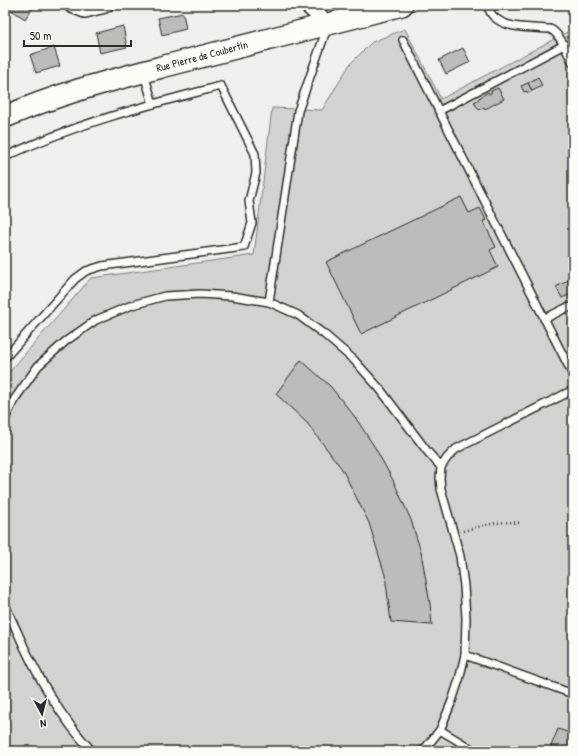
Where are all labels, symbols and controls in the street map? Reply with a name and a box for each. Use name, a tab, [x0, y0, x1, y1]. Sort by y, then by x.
scale bar	[24, 22, 131, 48]
text: 50 m	[30, 27, 51, 44]
street label: Rue Pierre de Coubertin	[155, 37, 249, 75]
north arrow	[22, 694, 62, 734]
text: N	[39, 717, 47, 731]

